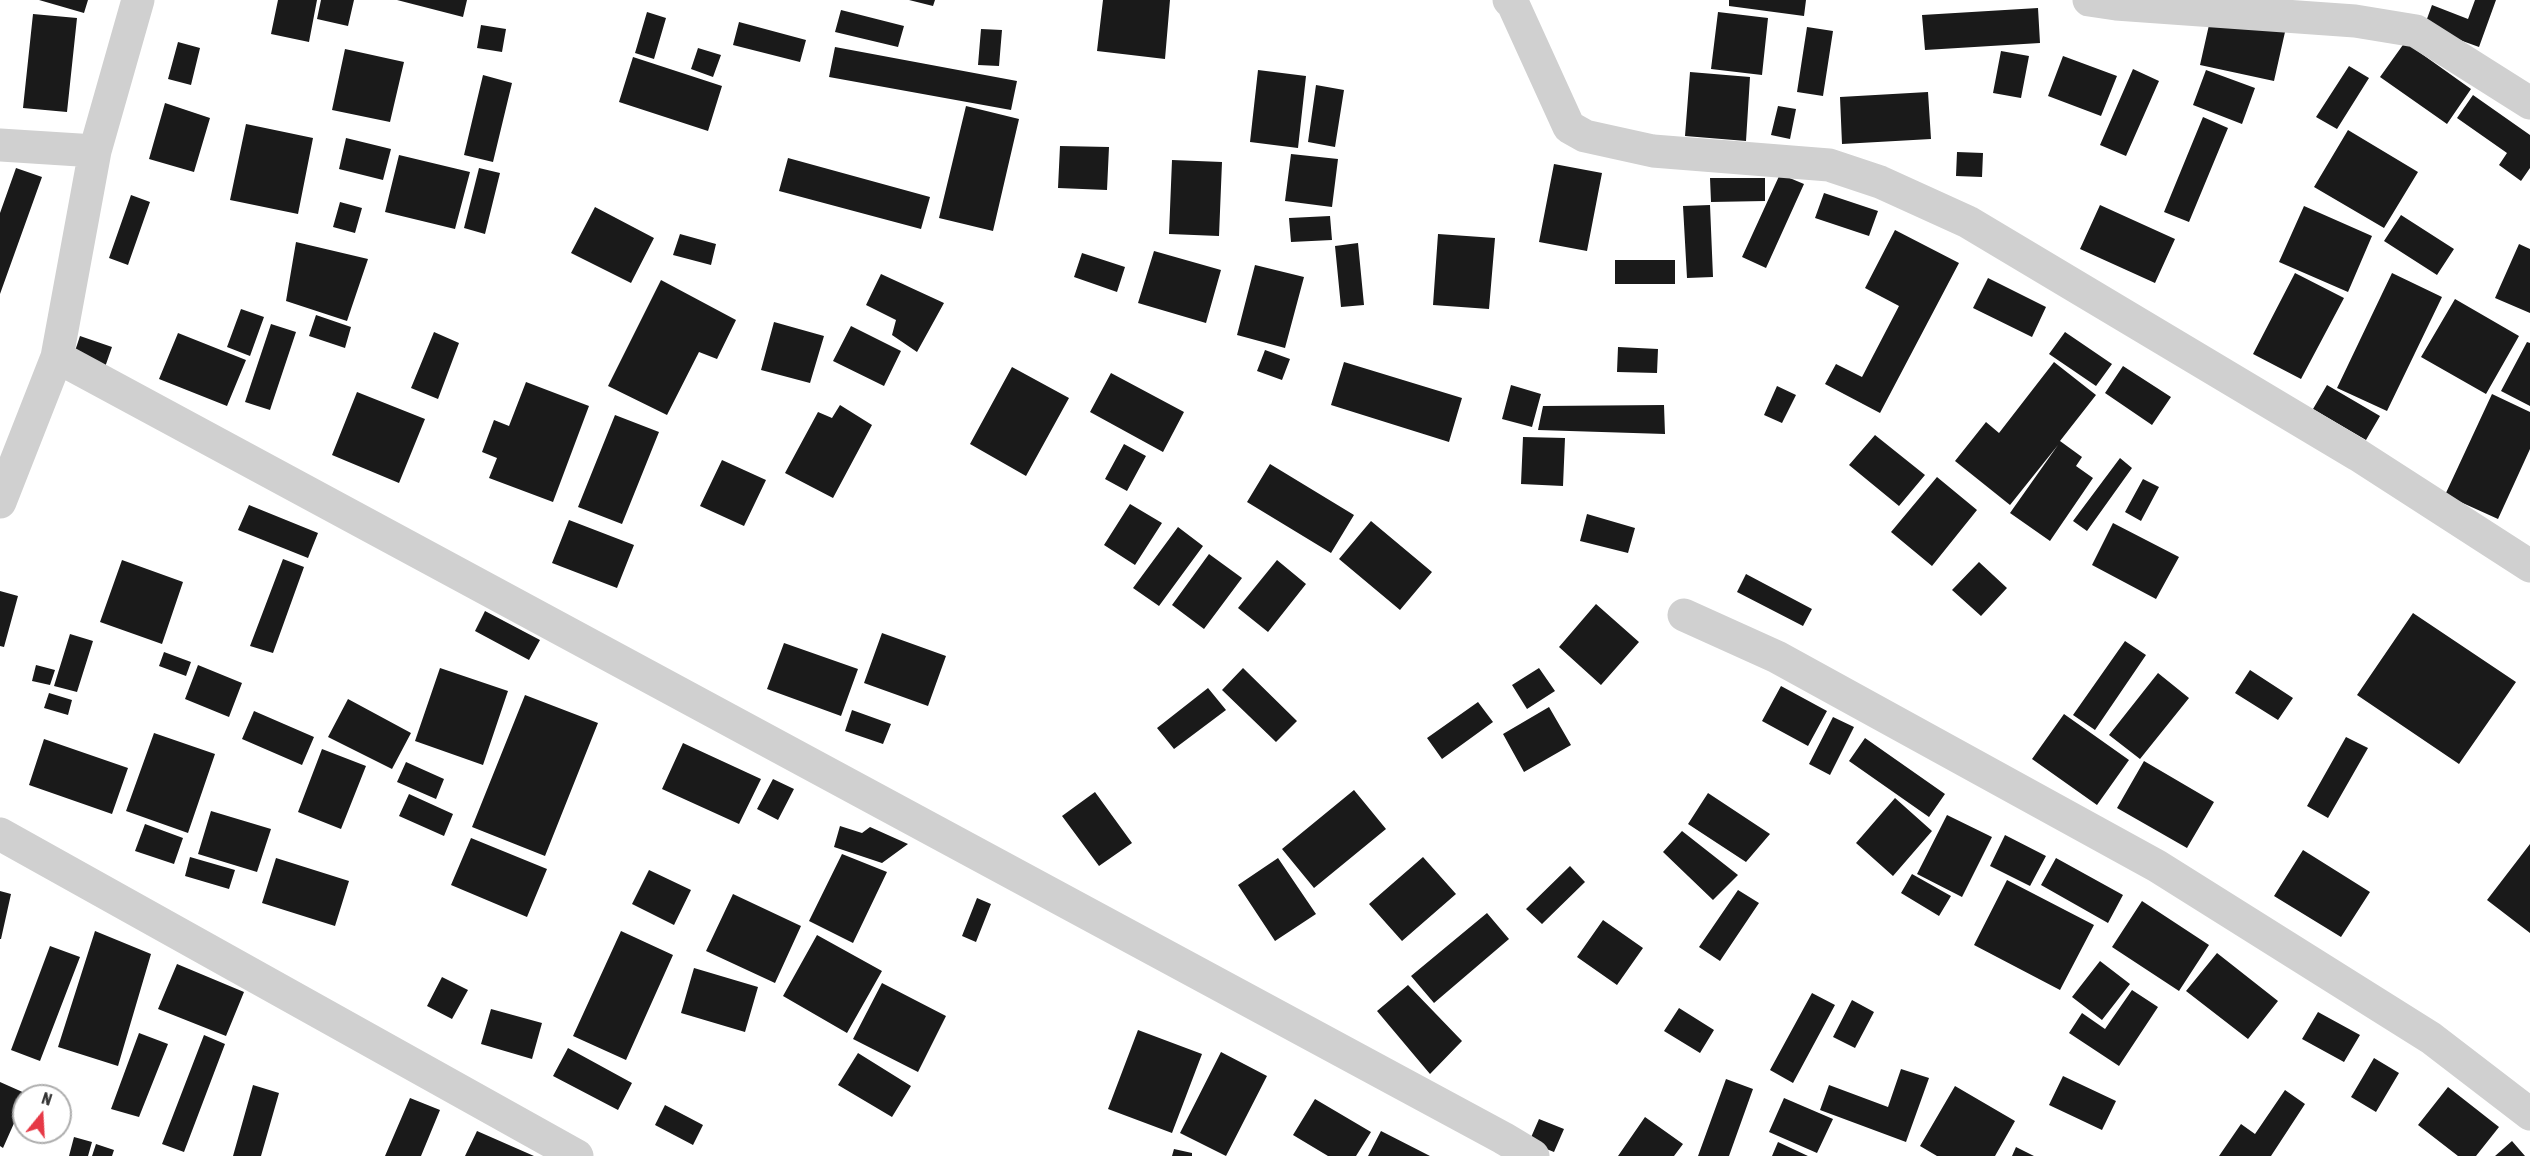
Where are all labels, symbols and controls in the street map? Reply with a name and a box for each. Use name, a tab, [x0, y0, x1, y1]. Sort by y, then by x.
north arrow	[12, 1084, 72, 1144]
text: N	[40, 1089, 54, 1109]

